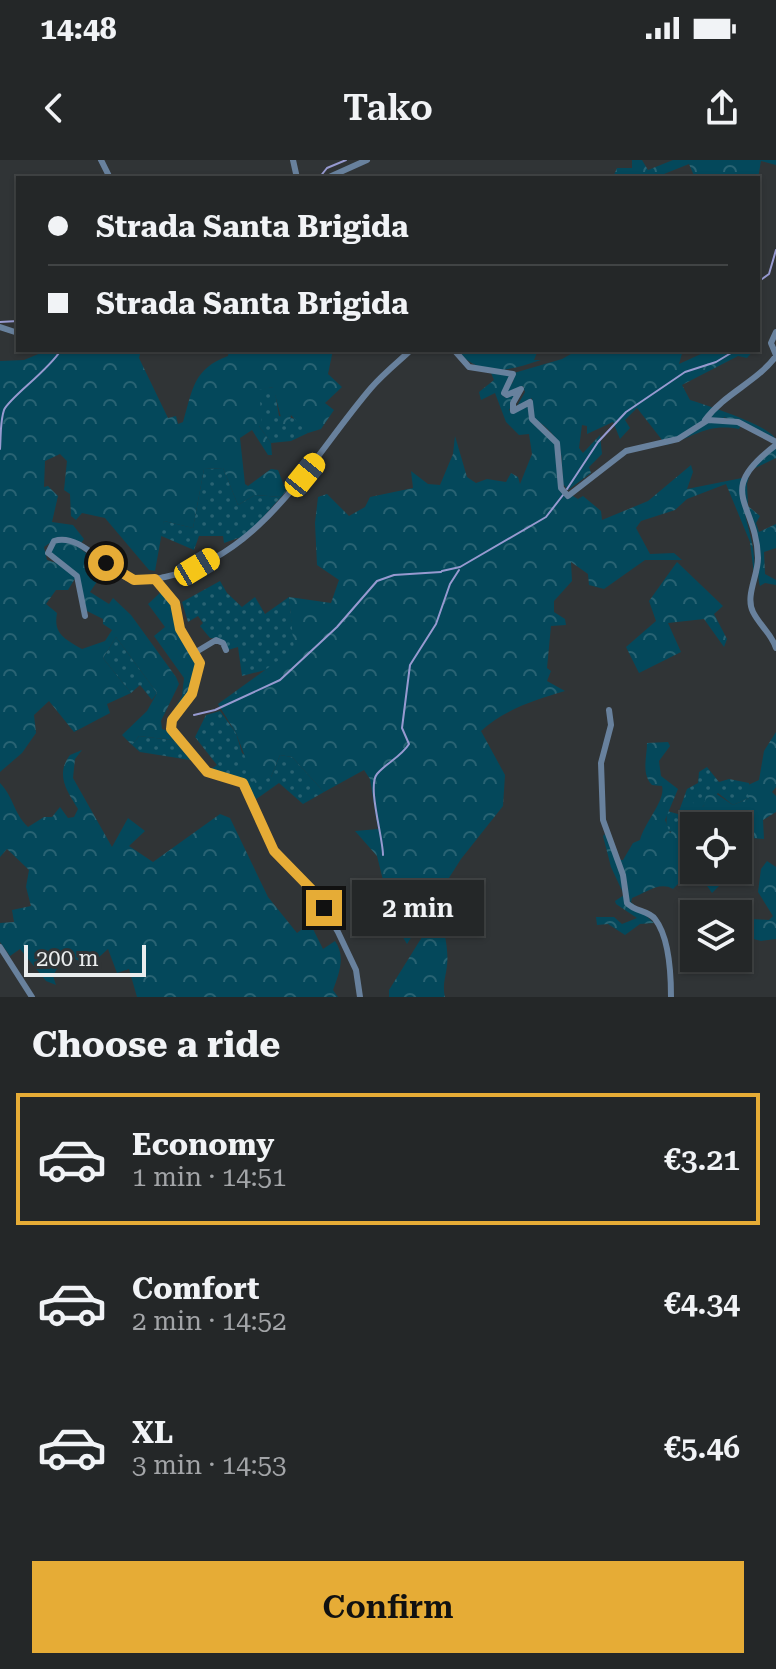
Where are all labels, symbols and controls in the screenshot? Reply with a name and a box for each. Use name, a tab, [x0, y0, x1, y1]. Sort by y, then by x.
text: 14:48	[40, 11, 117, 46]
icon: back	[32, 86, 76, 130]
icon: share	[700, 86, 744, 130]
text: Tako	[343, 87, 433, 129]
text: Strada Santa Brigida	[96, 209, 409, 244]
text: Strada Santa Brigida	[96, 286, 409, 321]
car	[281, 449, 329, 501]
car	[170, 544, 224, 590]
route start	[88, 545, 124, 581]
map controls	[680, 812, 752, 972]
button: locate	[680, 812, 752, 884]
callout: 2 min	[352, 880, 484, 936]
route end	[306, 890, 342, 926]
text: 2 min	[382, 893, 454, 923]
button: layers	[680, 900, 752, 972]
scale bar	[24, 941, 146, 977]
text: 200 m	[36, 946, 99, 971]
text: Choose a ride	[32, 1024, 280, 1066]
icon: car	[36, 1123, 108, 1195]
text: Economy	[132, 1127, 274, 1162]
text: €3.21	[664, 1142, 740, 1177]
text: 1 min · 14:51	[132, 1162, 287, 1192]
icon: car	[36, 1267, 108, 1339]
text: Comfort	[132, 1271, 259, 1306]
text: €4.34	[664, 1286, 740, 1321]
text: 2 min · 14:52	[132, 1306, 287, 1336]
icon: car	[36, 1411, 108, 1483]
text: XL	[132, 1415, 173, 1450]
text: €5.46	[664, 1430, 740, 1465]
text: 3 min · 14:53	[132, 1450, 287, 1480]
button: Confirm	[32, 1561, 744, 1653]

